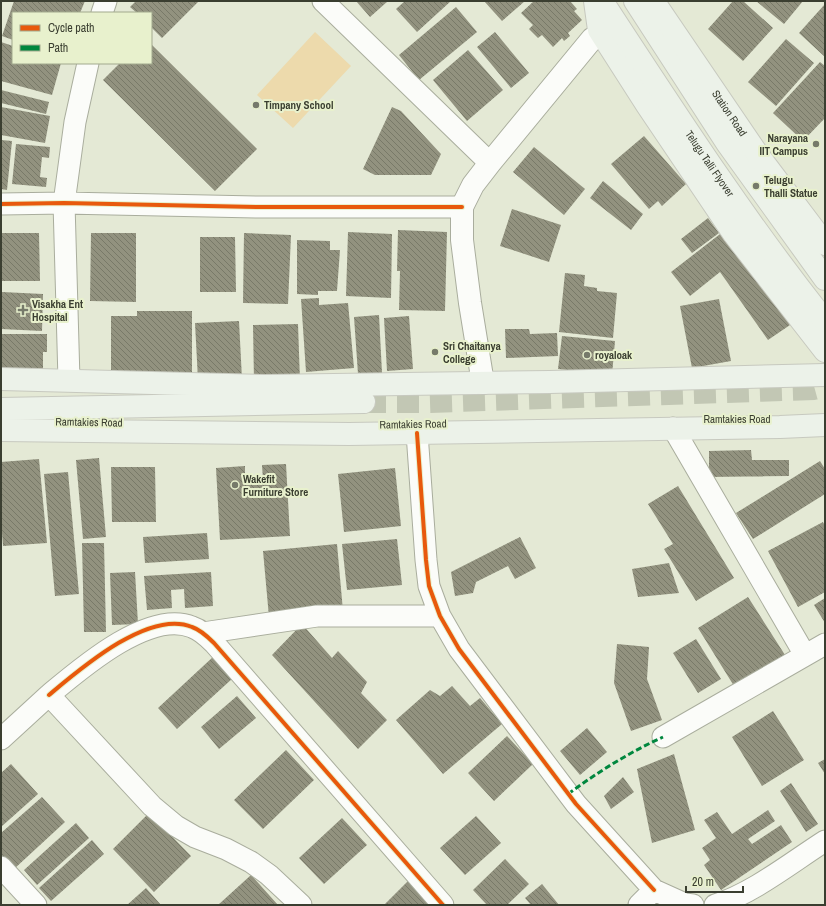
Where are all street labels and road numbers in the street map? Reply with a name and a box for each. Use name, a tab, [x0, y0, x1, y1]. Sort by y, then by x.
street label: Station Road	[709, 87, 750, 139]
street label: Telugu Talli Flyover	[682, 128, 737, 199]
street label: Ramtakies Road	[703, 412, 771, 426]
street label: Ramtakies Road	[55, 414, 123, 430]
street label: Ramtakies Road	[379, 416, 447, 432]

